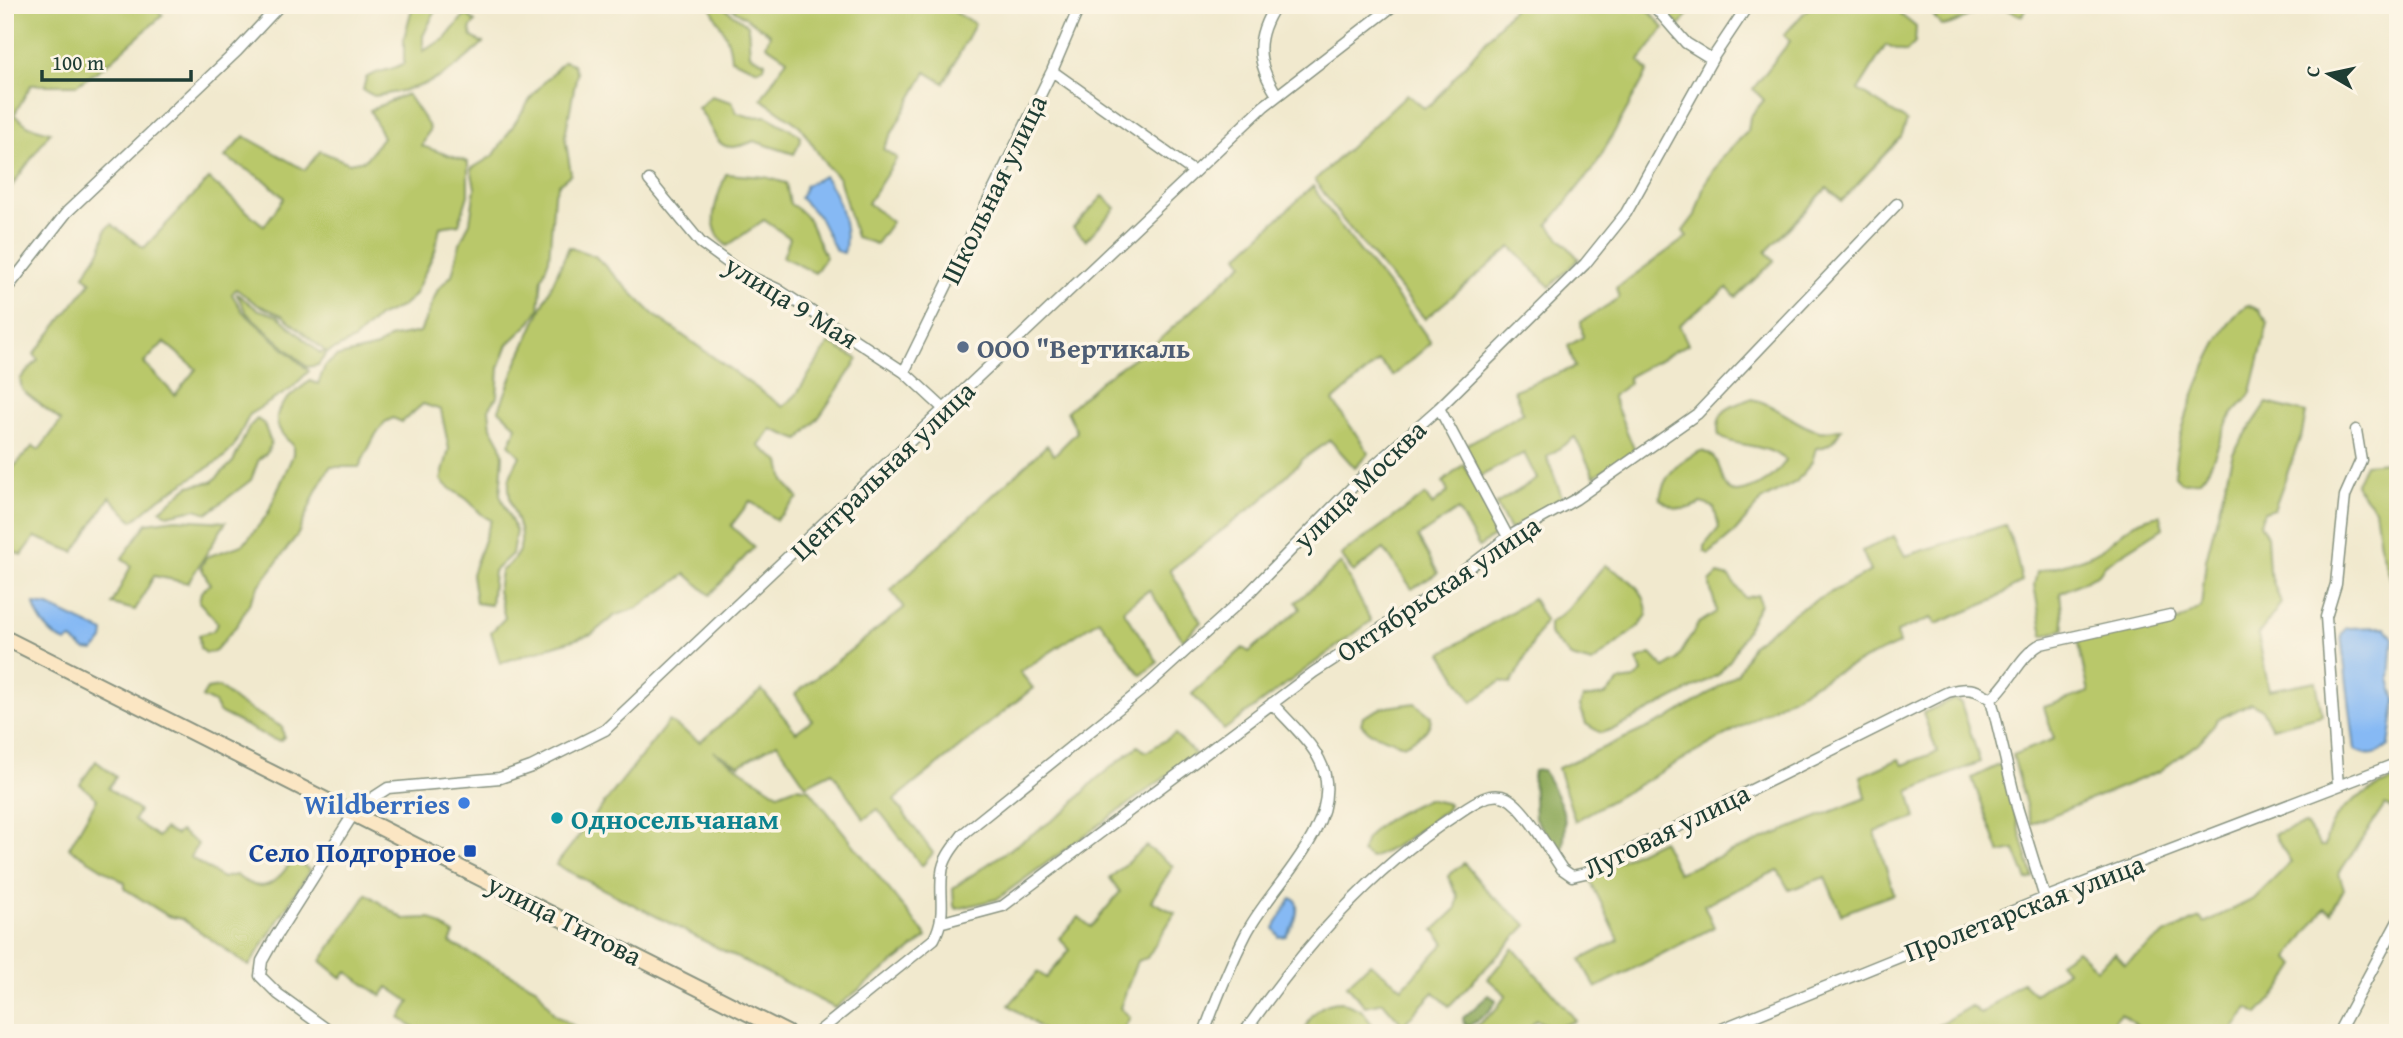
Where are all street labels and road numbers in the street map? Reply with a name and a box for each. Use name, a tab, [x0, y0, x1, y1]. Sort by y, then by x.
street label: Школьная улица	[929, 87, 1057, 291]
street label: улица 9 Мая	[716, 243, 867, 358]
street label: Центральная улица	[780, 370, 984, 569]
street label: улица Москва	[1282, 409, 1436, 559]
street label: Октябрьская улица	[1328, 504, 1549, 672]
street label: Луговая улица	[1576, 772, 1757, 888]
street label: Пролетарская улица	[1898, 842, 2151, 972]
street label: улица Титова	[480, 862, 650, 976]

